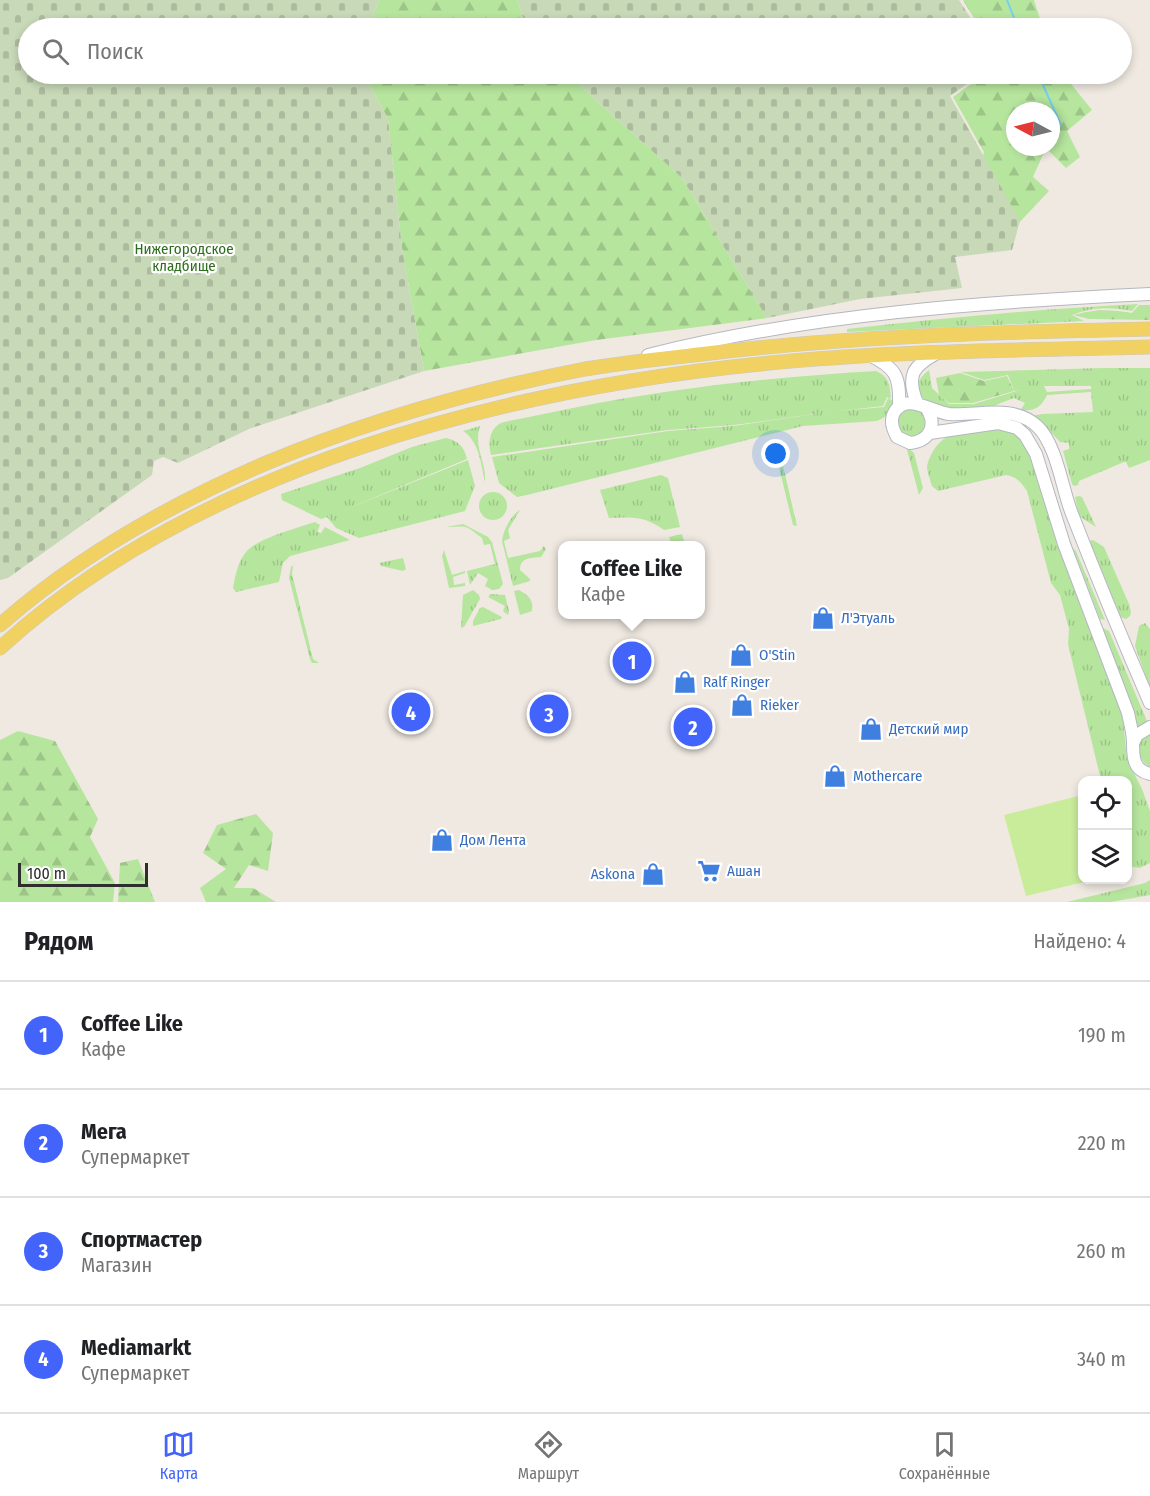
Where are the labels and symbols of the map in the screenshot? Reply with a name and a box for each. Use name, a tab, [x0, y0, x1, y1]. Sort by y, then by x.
north arrow	[1006, 102, 1060, 156]
park label: Нижегородское кладбище	[134, 240, 234, 275]
your location	[761, 439, 790, 468]
shop icon: Л'Этуаль	[810, 605, 836, 631]
place label: Л'Этуаль	[841, 609, 895, 627]
pin: 1	[612, 638, 652, 684]
shop icon: O'Stin	[728, 642, 754, 668]
place label: O'Stin	[759, 646, 795, 664]
shop icon: Ralf Ringer	[672, 669, 698, 695]
place label: Ralf Ringer	[703, 673, 770, 691]
pin: 4	[392, 690, 430, 734]
pin: 3	[530, 692, 568, 736]
shop icon: Rieker	[729, 692, 755, 718]
place label: Rieker	[760, 696, 800, 714]
pin: 2	[674, 704, 712, 750]
shop icon: Детский мир	[858, 716, 884, 742]
place label: Детский мир	[888, 720, 968, 738]
shop icon: Mothercare	[822, 763, 848, 789]
place label: Mothercare	[853, 767, 922, 785]
shop icon: Дом Лента	[429, 827, 455, 853]
place label: Дом Лента	[459, 831, 526, 849]
supermarket icon: Ашан	[696, 858, 722, 884]
scale bar	[18, 860, 148, 888]
shop icon: Askona	[640, 861, 666, 887]
place label: Ашан	[727, 862, 761, 880]
place label: Askona	[591, 865, 635, 883]

